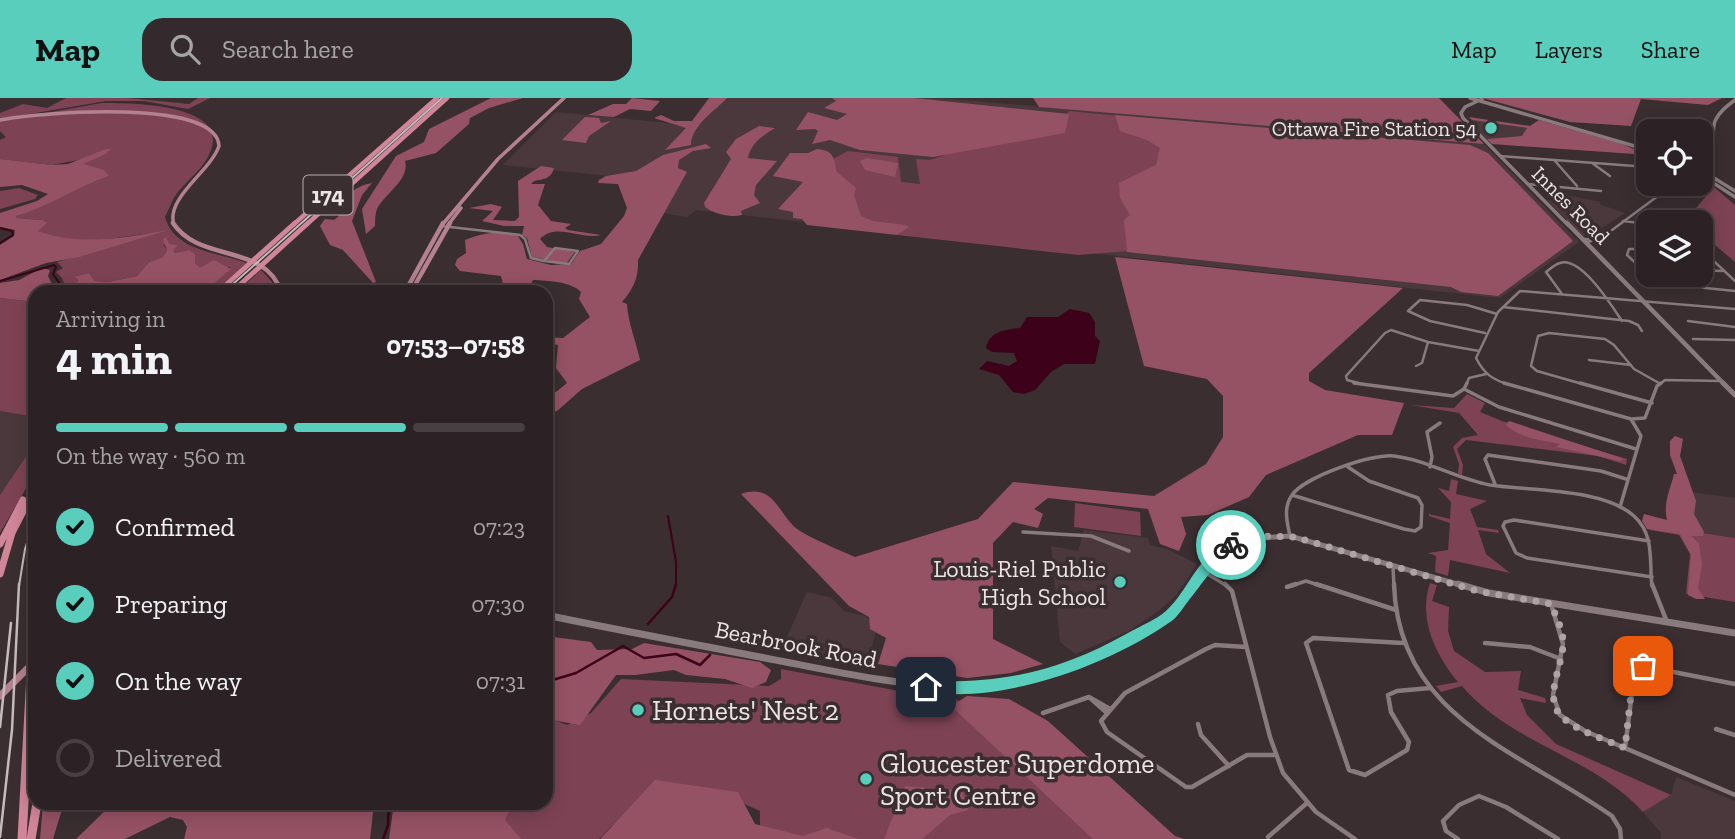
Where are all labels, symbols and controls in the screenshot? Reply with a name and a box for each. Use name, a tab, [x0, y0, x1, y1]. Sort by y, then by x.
search box	[142, 18, 632, 81]
text: Map	[35, 30, 100, 69]
icon: search	[166, 30, 204, 68]
text: Search here	[222, 33, 354, 65]
text: Map	[1451, 35, 1497, 64]
text: Layers	[1535, 35, 1603, 64]
text: Share	[1641, 35, 1700, 64]
place label: Ottawa Fire Station 54	[1272, 116, 1477, 141]
map controls	[1636, 119, 1713, 287]
button: locate	[1636, 119, 1713, 196]
marker: Ottawa Fire Station 54	[1483, 120, 1499, 136]
street label: Innes Road	[1527, 161, 1615, 249]
road number: 174	[304, 176, 352, 214]
button: layers	[1636, 210, 1713, 287]
text: Arriving in	[56, 305, 165, 333]
text: 07:53–07:58	[386, 329, 525, 361]
text: 4 min	[56, 331, 172, 386]
text: On the way · 560 m	[56, 442, 245, 470]
icon: check	[56, 508, 94, 546]
courier	[1196, 510, 1266, 580]
text: Confirmed	[115, 511, 235, 543]
text: 07:23	[473, 513, 525, 541]
icon: bike	[1212, 526, 1250, 564]
place label: Louis-Riel Public High School	[933, 554, 1106, 611]
marker: Louis-Riel Public High School	[1112, 574, 1128, 590]
icon: check	[56, 585, 94, 623]
text: Preparing	[115, 588, 227, 620]
text: 07:30	[471, 590, 525, 618]
street label: Bearbrook Road	[712, 614, 880, 674]
pin	[1613, 636, 1673, 696]
icon: bag	[1624, 647, 1662, 685]
pin	[896, 657, 956, 717]
icon: check	[56, 662, 94, 700]
text: On the way	[115, 665, 242, 697]
text: 07:31	[476, 667, 525, 695]
icon: home	[907, 668, 945, 706]
place label: Hornets' Nest 2	[652, 694, 839, 727]
marker: Hornets' Nest 2	[630, 702, 646, 718]
text: Delivered	[115, 742, 222, 774]
place label: Gloucester Superdome Sport Centre	[880, 747, 1154, 812]
marker: Gloucester Superdome Sport Centre	[858, 771, 874, 787]

